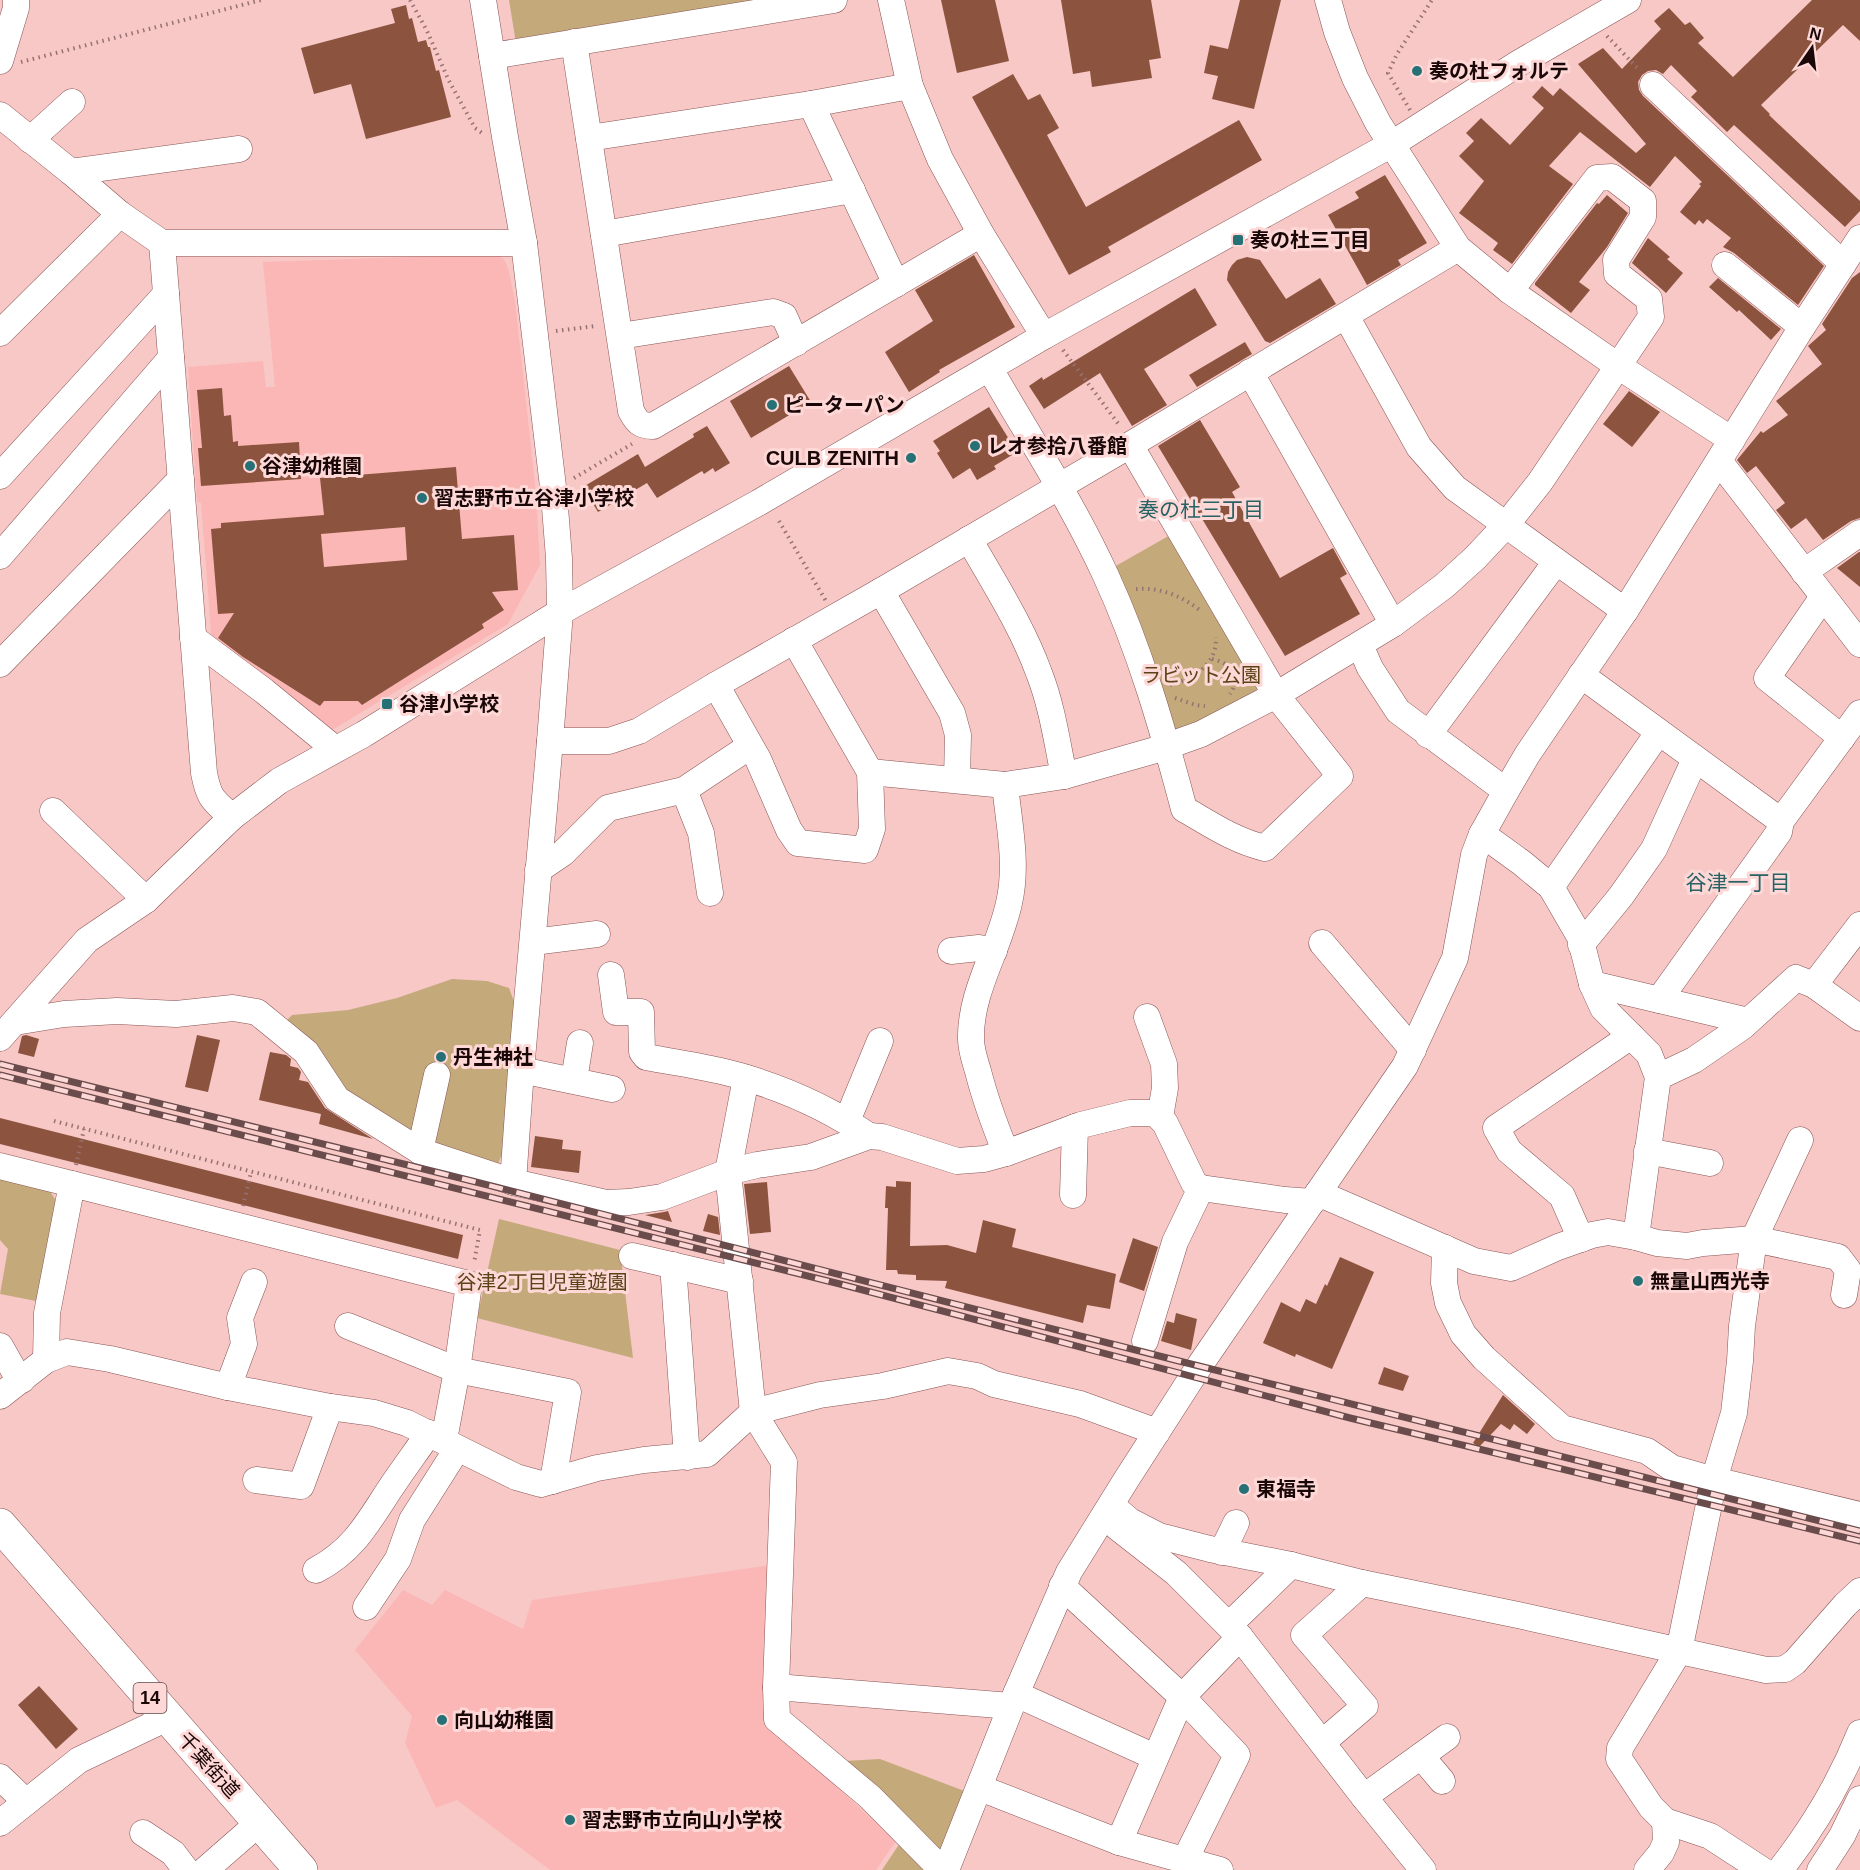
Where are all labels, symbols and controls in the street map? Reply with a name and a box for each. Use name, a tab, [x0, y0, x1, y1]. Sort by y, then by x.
north arrow	[1782, 18, 1842, 78]
text: N	[1808, 24, 1823, 44]
place label: 奏の杜フォルテ	[1429, 60, 1569, 82]
marker: 奏の杜フォルテ	[1410, 64, 1424, 78]
place label: 奏の杜三丁目	[1250, 229, 1370, 251]
marker: 奏の杜三丁目	[1231, 233, 1245, 247]
place label: ピーターパン	[784, 394, 905, 416]
marker: ピーターパン	[765, 398, 779, 412]
place label: レオ参拾八番館	[987, 435, 1127, 457]
marker: レオ参拾八番館	[968, 439, 982, 453]
place label: CULB ZENITH	[766, 447, 899, 469]
marker: CULB ZENITH	[904, 451, 918, 465]
place label: 谷津幼稚園	[262, 455, 362, 477]
marker: 谷津幼稚園	[243, 459, 257, 473]
place label: 習志野市立谷津小学校	[434, 487, 634, 509]
marker: 習志野市立谷津小学校	[415, 491, 429, 505]
district label: 奏の杜三丁目	[1138, 498, 1264, 521]
park label: ラビット公園	[1141, 664, 1261, 686]
place label: 谷津小学校	[399, 693, 499, 715]
marker: 谷津小学校	[380, 697, 394, 711]
district label: 谷津一丁目	[1686, 871, 1791, 894]
place label: 丹生神社	[453, 1046, 533, 1068]
marker: 丹生神社	[434, 1050, 448, 1064]
place label: 無量山西光寺	[1650, 1270, 1770, 1292]
park label: 谷津2丁目児童遊園	[456, 1271, 628, 1293]
marker: 無量山西光寺	[1631, 1274, 1645, 1288]
place label: 東福寺	[1256, 1478, 1316, 1500]
marker: 東福寺	[1237, 1482, 1251, 1496]
road number: 14	[134, 1683, 166, 1713]
place label: 向山幼稚園	[454, 1709, 554, 1731]
marker: 向山幼稚園	[435, 1713, 449, 1727]
street label: 千葉街道	[174, 1728, 244, 1802]
place label: 習志野市立向山小学校	[582, 1809, 782, 1831]
marker: 習志野市立向山小学校	[563, 1813, 577, 1827]

